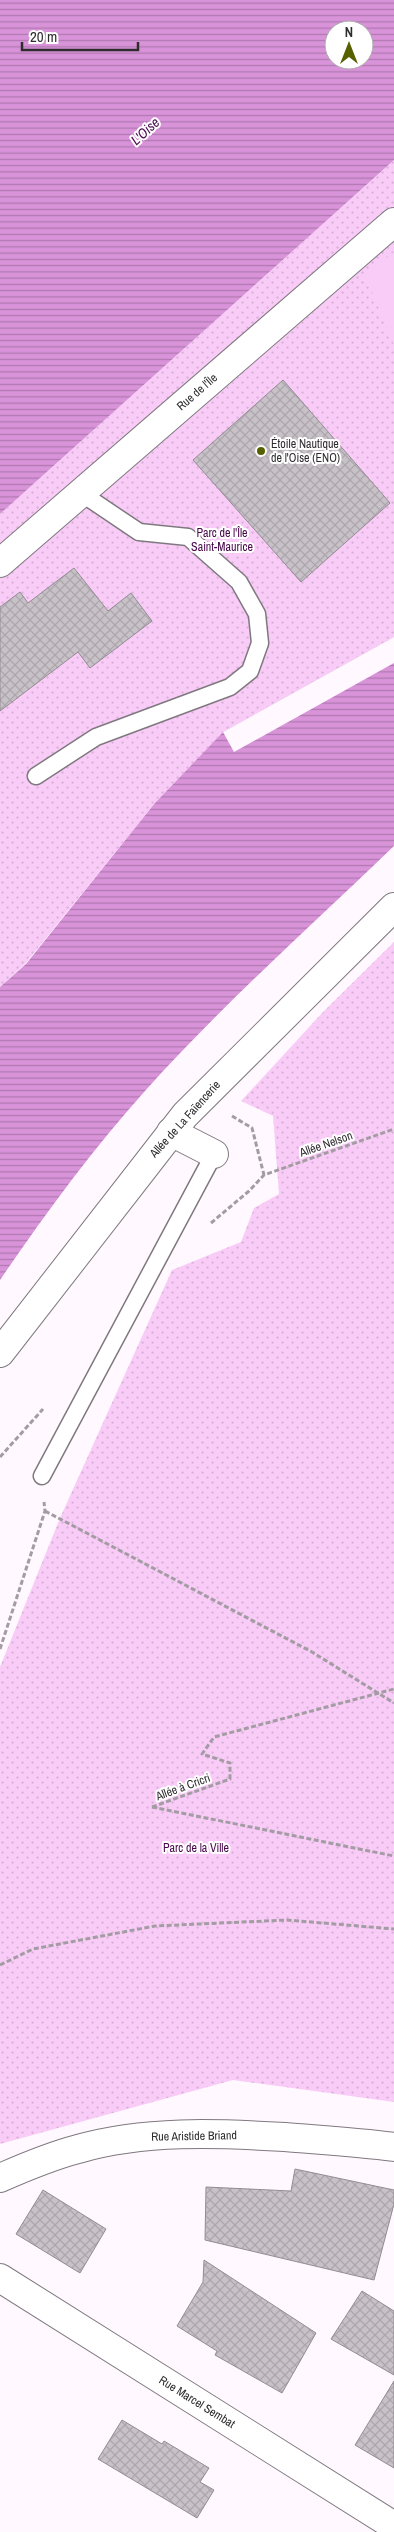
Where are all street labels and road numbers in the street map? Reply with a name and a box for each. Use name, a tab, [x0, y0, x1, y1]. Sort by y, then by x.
street label: Rue de l'Île	[173, 370, 221, 414]
street label: Allée de La Faïencerie	[145, 1077, 224, 1162]
street label: Allée Nelson	[296, 1127, 355, 1161]
street label: Allée à Cricri	[153, 1770, 212, 1805]
street label: Rue Aristide Briand	[151, 2127, 237, 2145]
street label: Rue Marcel Sembat	[156, 2372, 238, 2432]

